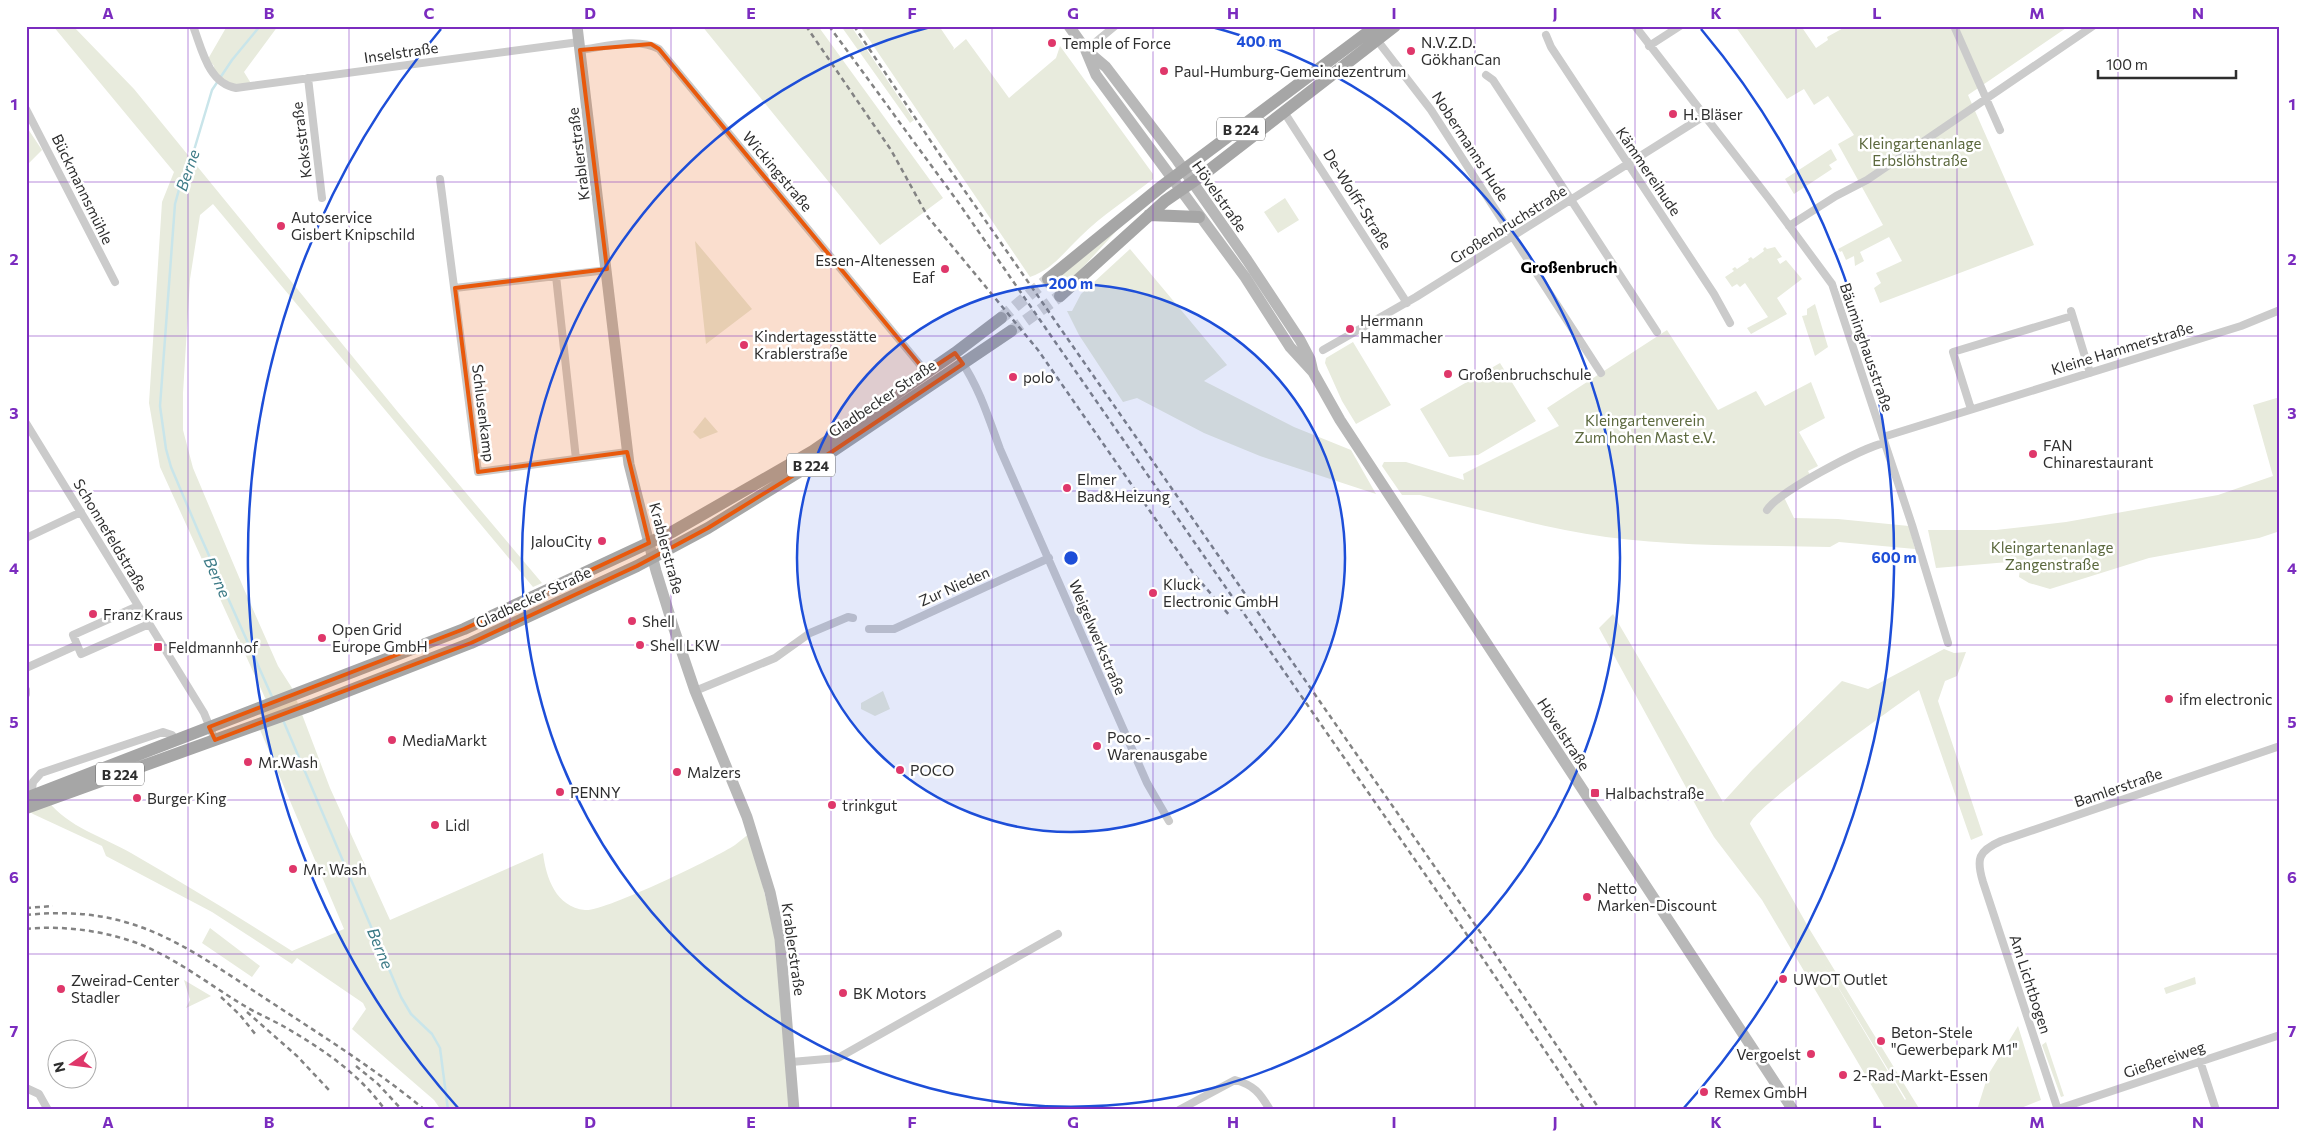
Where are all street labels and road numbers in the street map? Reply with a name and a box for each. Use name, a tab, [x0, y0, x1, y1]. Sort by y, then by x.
street label: Inselstraße	[363, 38, 439, 66]
street label: Nobermanns Hude	[1429, 88, 1513, 204]
street label: Koksstraße	[287, 101, 315, 179]
street label: Krablerstraße	[563, 106, 593, 202]
road number: B 224	[1217, 118, 1265, 140]
street label: Kämmereihude	[1613, 123, 1685, 219]
street label: Wickingstraße	[739, 127, 817, 215]
street label: Bückmannsmühle	[49, 131, 118, 247]
street label: De-Wolff-Straße	[1320, 146, 1396, 252]
street label: Hövelstraße	[1189, 157, 1251, 235]
street label: Großenbruchstraße	[1446, 181, 1570, 267]
street label: Bäuminghausstraße	[1837, 280, 1897, 414]
street label: Kleine Hammerstraße	[2049, 318, 2195, 378]
street label: Gladbecker Straße	[825, 355, 939, 441]
street label: Schlusenkamp	[469, 363, 499, 463]
road number: B 224	[787, 454, 835, 476]
street label: Schonnefeldstraße	[70, 475, 152, 595]
street label: Krablerstraße	[646, 500, 688, 596]
street label: Gladbecker Straße	[472, 562, 594, 632]
street label: Zur Nieden	[916, 562, 992, 610]
street label: Weigelwerkstraße	[1066, 577, 1130, 697]
street label: Hövelstraße	[1534, 694, 1594, 774]
road number: B 224	[96, 762, 144, 786]
street label: Bamlerstraße	[2072, 764, 2164, 810]
street label: Krablerstraße	[779, 901, 809, 997]
street label: Am Lichtbogen	[2006, 932, 2056, 1036]
street label: Gießereiweg	[2121, 1037, 2207, 1081]

